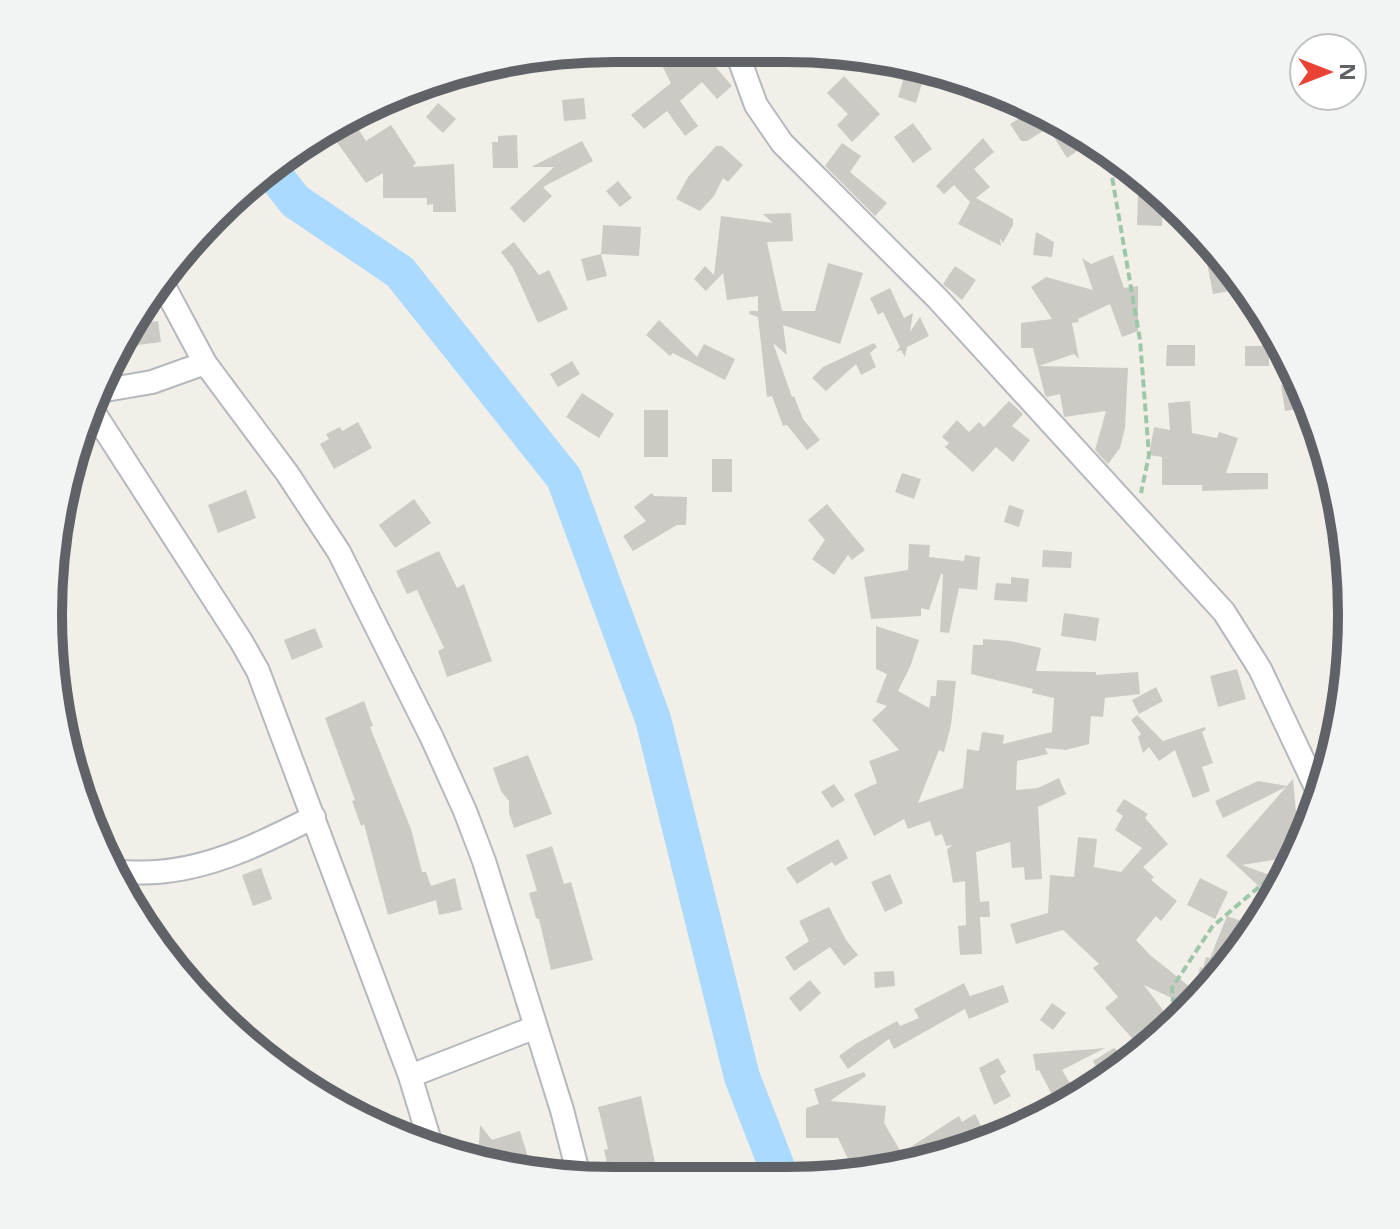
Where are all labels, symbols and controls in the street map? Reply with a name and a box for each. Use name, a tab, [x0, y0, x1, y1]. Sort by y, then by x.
north arrow	[1288, 32, 1368, 112]
text: N	[1334, 63, 1364, 81]

